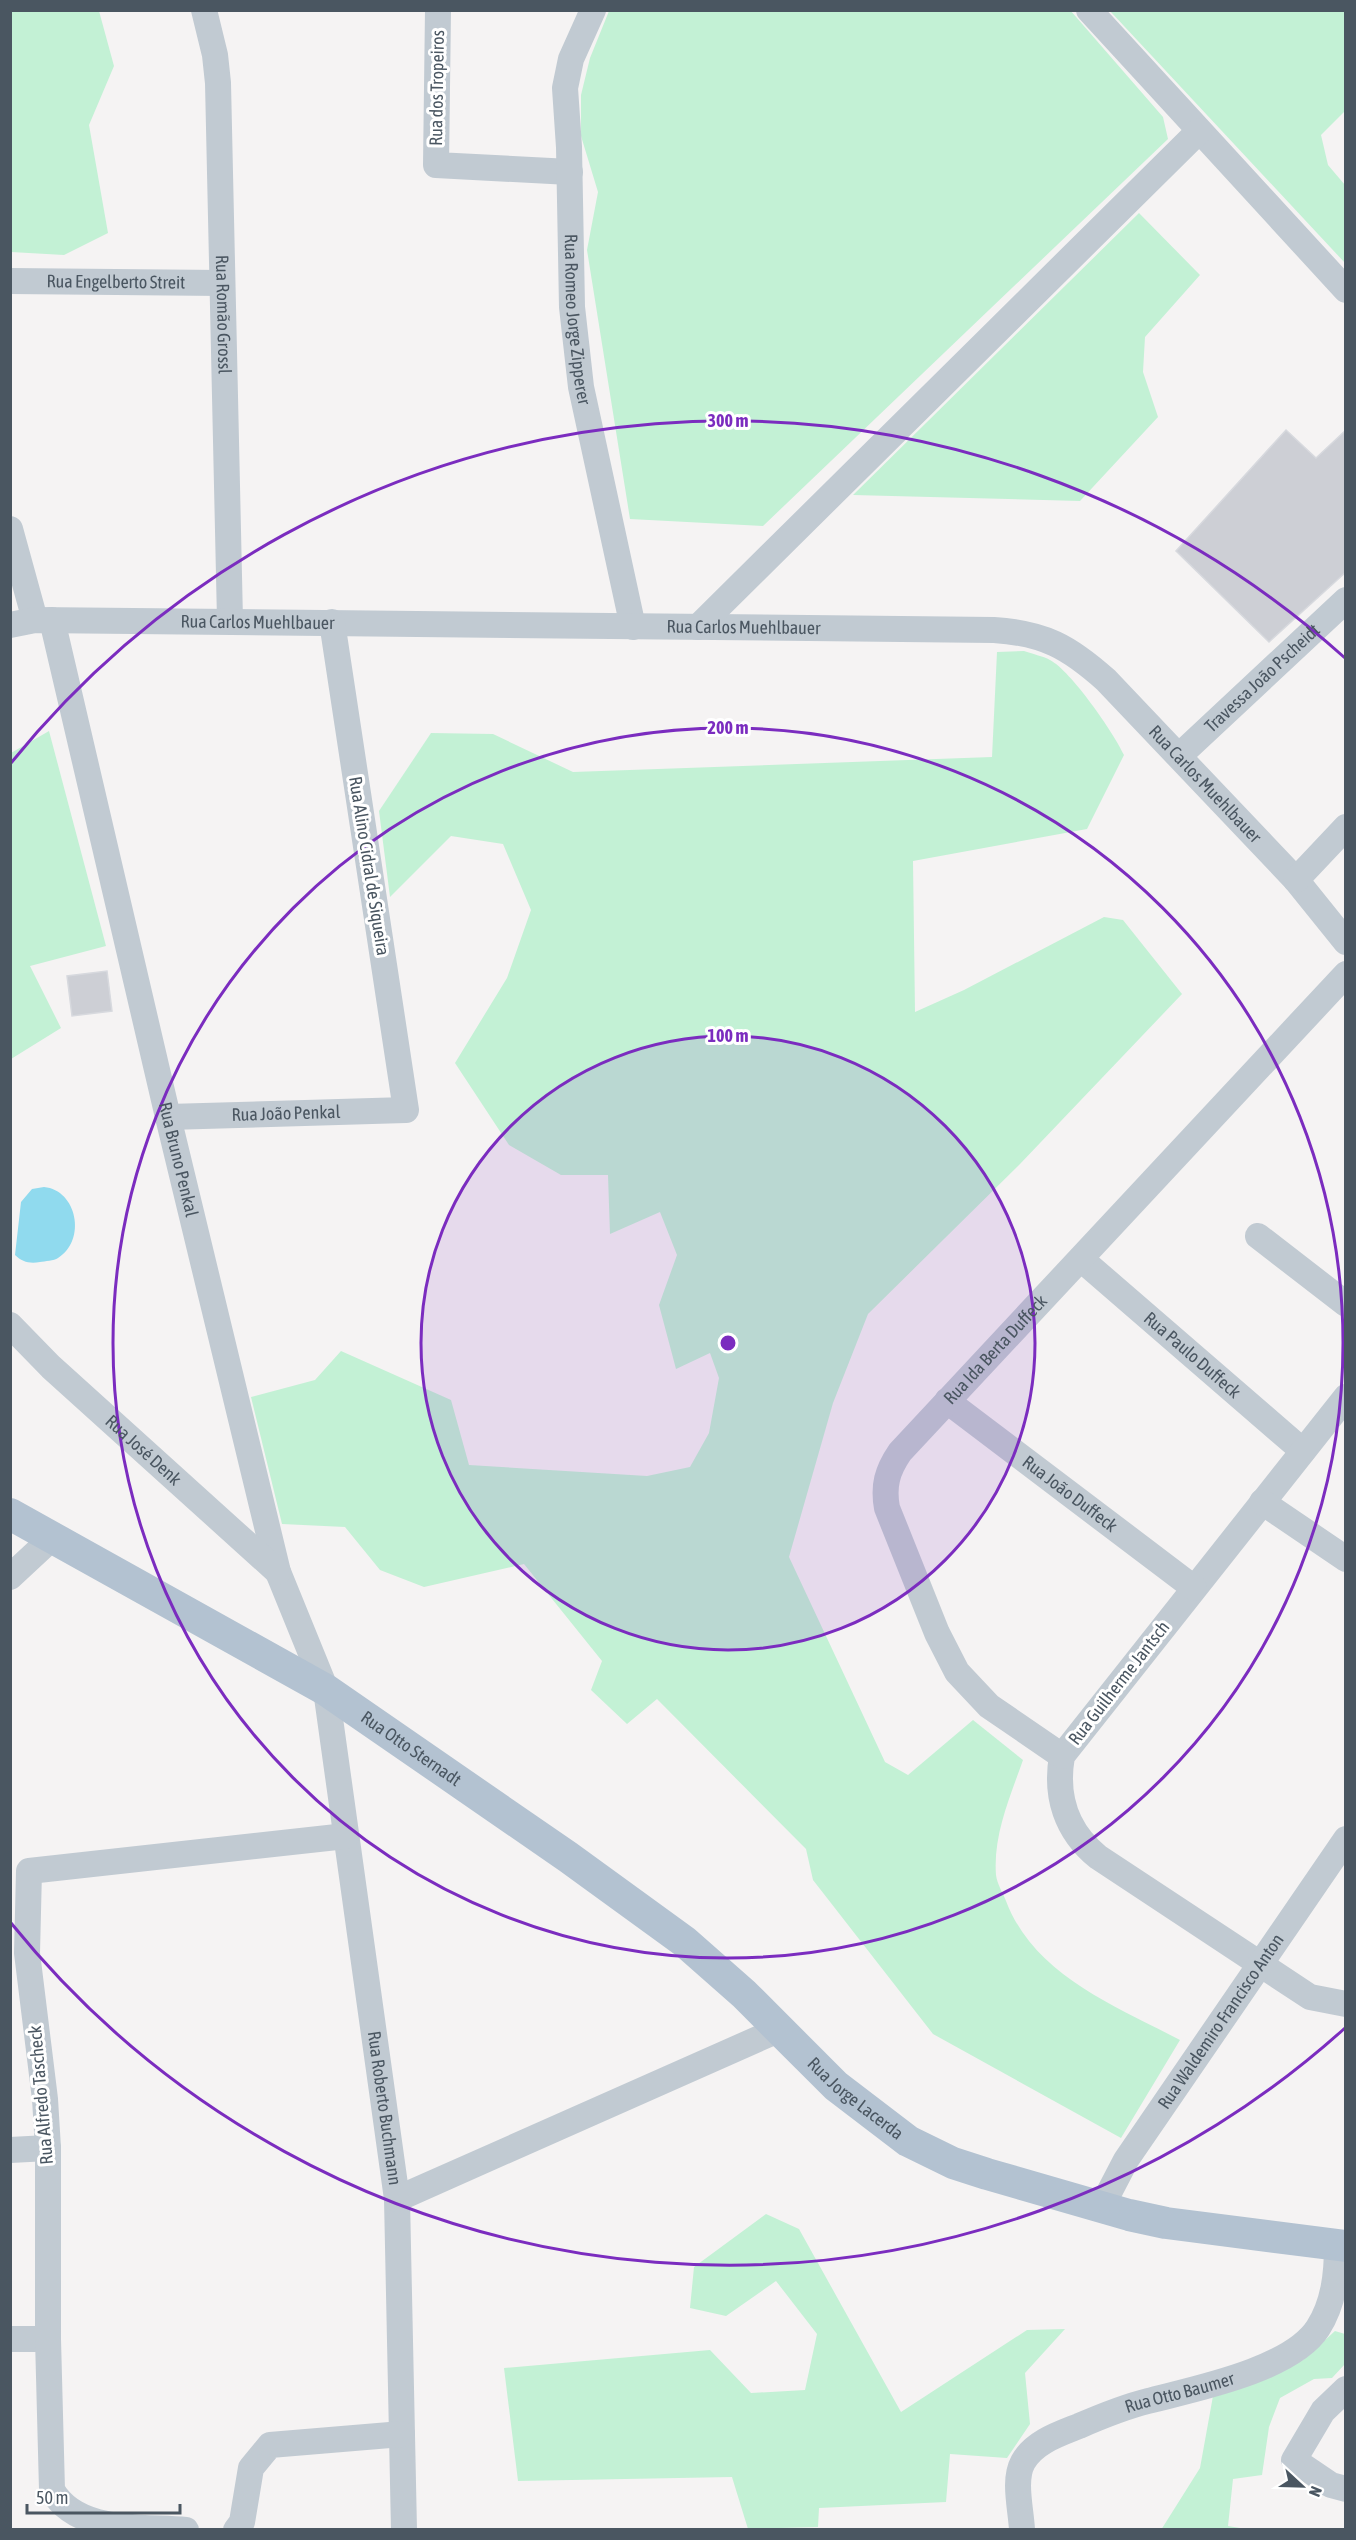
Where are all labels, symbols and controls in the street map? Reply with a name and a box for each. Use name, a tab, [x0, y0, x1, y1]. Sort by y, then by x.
street label: Rua dos Tropeiros	[425, 30, 448, 146]
street label: Rua Romeo Jorge Zipperer	[561, 234, 596, 407]
street label: Rua Romão Grossl	[212, 255, 236, 374]
street label: Rua Engelberto Streit	[47, 270, 185, 293]
text: 300 m	[708, 410, 748, 431]
street label: Rua Carlos Muehlbauer	[180, 611, 335, 633]
street label: Rua Carlos Muehlbauer	[666, 616, 821, 638]
street label: Travessa João Pscheidt	[1200, 619, 1324, 736]
text: 200 m	[708, 717, 748, 738]
street label: Rua Carlos Muehlbauer	[1145, 721, 1266, 847]
street label: Rua Alino Cidral de Siqueira	[345, 775, 394, 957]
text: 100 m	[708, 1025, 748, 1046]
street label: Rua Bruno Penkal	[155, 1100, 203, 1219]
street label: Rua João Penkal	[231, 1101, 341, 1125]
street label: Rua Ida Berta Duffeck	[939, 1290, 1051, 1408]
street label: Rua Paulo Duffeck	[1140, 1307, 1245, 1402]
centre of rings	[718, 1333, 738, 1353]
street label: Rua José Denk	[101, 1410, 186, 1490]
street label: Rua João Duffeck	[1019, 1451, 1122, 1536]
street label: Rua Guilherme Jantsch	[1064, 1617, 1173, 1749]
street label: Rua Otto Sternadt	[357, 1706, 465, 1790]
street label: Rua Waldemiro Francisco Anton	[1153, 1930, 1288, 2113]
street label: Rua Alfredo Tascheck	[24, 2025, 57, 2165]
street label: Rua Roberto Buchmann	[364, 2030, 406, 2186]
street label: Rua Jorge Lacerda	[803, 2053, 908, 2144]
street label: Rua Otto Baumer	[1122, 2367, 1237, 2417]
north arrow	[1272, 2456, 1332, 2516]
scale bar	[27, 2477, 180, 2515]
text: N	[1306, 2484, 1326, 2499]
text: 50 m	[36, 2487, 68, 2508]

